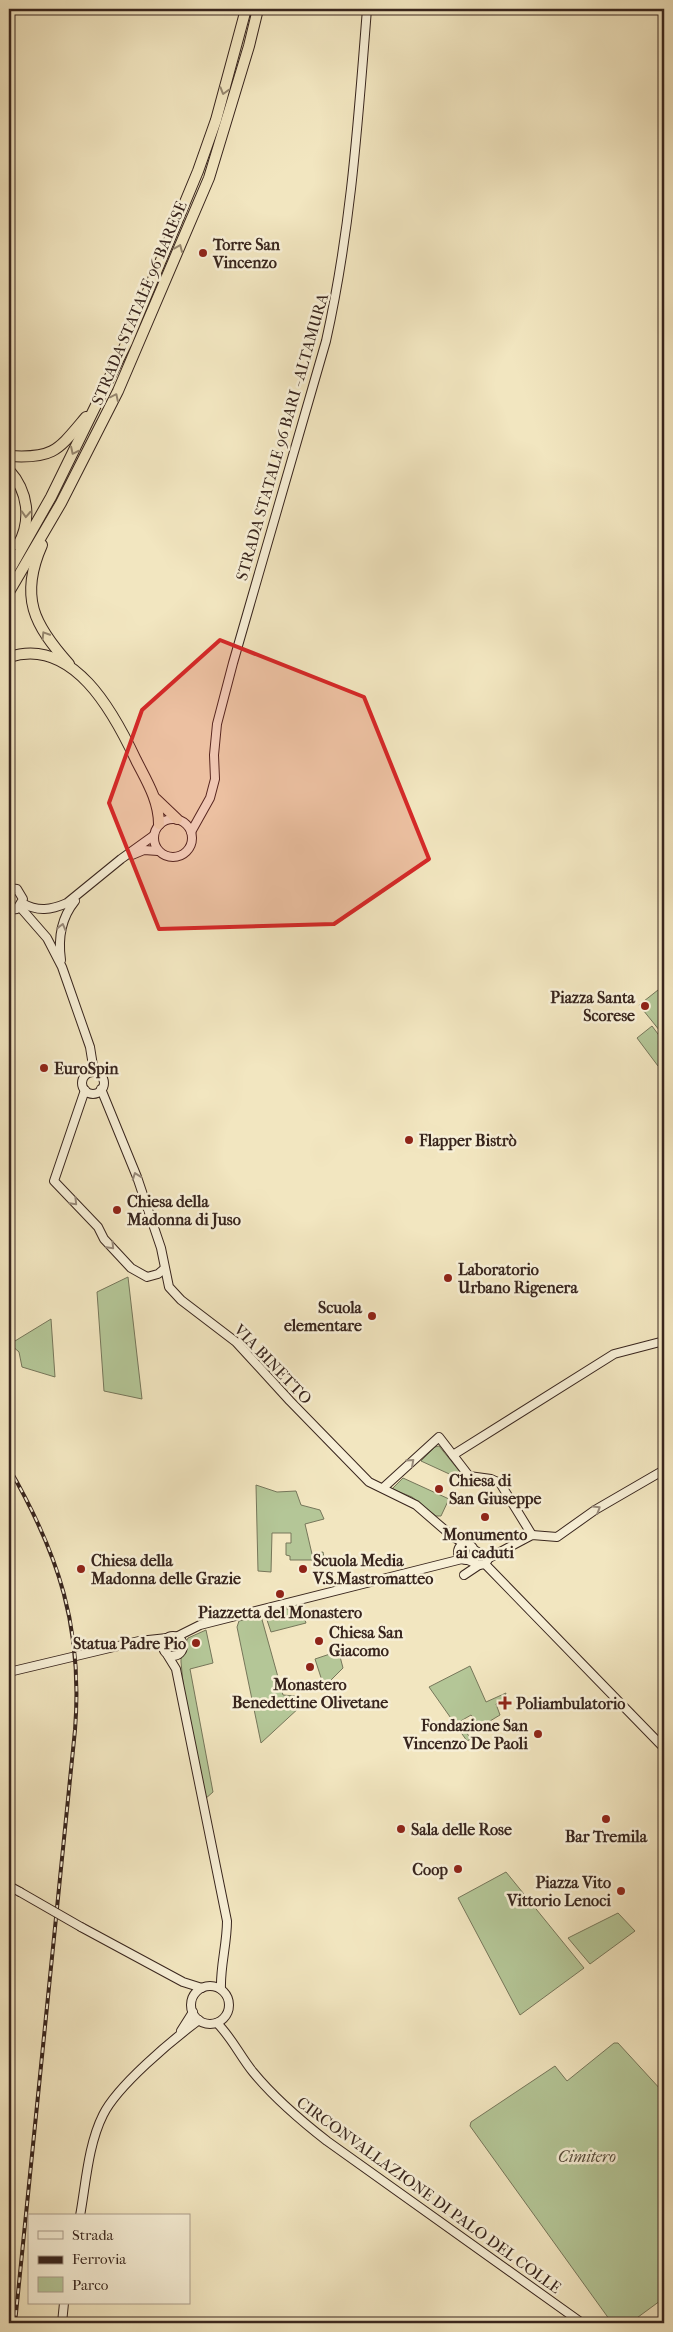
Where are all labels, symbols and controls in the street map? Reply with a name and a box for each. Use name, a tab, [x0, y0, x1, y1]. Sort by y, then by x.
one-way arrow	[219, 87, 229, 95]
street label: STRADA STATALE 96 BARESE	[87, 198, 191, 408]
place label: Torre San Vincenzo	[212, 235, 281, 272]
one-way arrow	[172, 244, 183, 253]
marker: Torre San Vincenzo	[197, 247, 209, 259]
street label: STRADA STATALE 96 BARI - ALTAMURA	[232, 290, 332, 583]
one-way arrow	[108, 393, 119, 402]
one-way arrow	[70, 446, 80, 455]
one-way arrow	[21, 510, 32, 518]
one-way arrow	[41, 631, 51, 640]
one-way arrow	[57, 924, 67, 932]
place label: Piazza Santa Scorese	[550, 988, 636, 1025]
marker: Piazza Santa Scorese	[639, 1000, 651, 1012]
place label: EuroSpin	[54, 1059, 119, 1079]
marker: EuroSpin	[38, 1062, 50, 1074]
place label: Flapper Bistrò	[418, 1131, 517, 1151]
marker: Flapper Bistrò	[403, 1134, 415, 1146]
one-way arrow	[132, 1172, 142, 1181]
place label: Chiesa della Madonna di Juso	[126, 1192, 241, 1230]
one-way arrow	[68, 1196, 77, 1205]
marker: Chiesa della Madonna di Juso	[111, 1204, 123, 1216]
one-way arrow	[105, 1240, 114, 1249]
place label: Laboratorio Urbano Rigenera	[457, 1260, 578, 1298]
marker: Laboratorio Urbano Rigenera	[442, 1272, 454, 1284]
place label: Scuola elementare	[284, 1298, 363, 1335]
marker: Scuola elementare	[366, 1310, 378, 1322]
street label: VIA BINETTO	[230, 1319, 316, 1408]
one-way arrow	[406, 1459, 415, 1468]
place label: Chiesa di San Giuseppe	[449, 1471, 542, 1509]
marker: Chiesa di San Giuseppe	[433, 1483, 445, 1495]
one-way arrow	[591, 1505, 600, 1515]
marker: Monumento ai caduti	[479, 1511, 491, 1523]
place label: Monumento ai caduti	[442, 1525, 527, 1562]
place label: Chiesa della Madonna delle Grazie	[90, 1551, 241, 1588]
place label: Scuola Media V.S.Mastromatteo	[312, 1551, 433, 1588]
marker: Chiesa della Madonna delle Grazie	[75, 1563, 87, 1575]
marker: Scuola Media V.S.Mastromatteo	[297, 1563, 309, 1575]
marker: Piazzetta del Monastero	[274, 1588, 286, 1600]
place label: Piazzetta del Monastero	[198, 1603, 362, 1622]
place label: Chiesa San Giacomo	[329, 1623, 404, 1660]
place label: Statua Padre Pio	[73, 1634, 186, 1653]
marker: Chiesa San Giacomo	[313, 1635, 325, 1647]
marker: Statua Padre Pio	[190, 1637, 202, 1649]
marker: Monastero Benedettine Olivetane	[304, 1661, 316, 1673]
place label: Monastero Benedettine Olivetane	[232, 1675, 388, 1712]
place label: Poliambulatorio	[516, 1694, 625, 1713]
marker: Poliambulatorio	[498, 1696, 512, 1710]
place label: Fondazione San Vincenzo De Paoli	[402, 1716, 529, 1753]
marker: Fondazione San Vincenzo De Paoli	[532, 1728, 544, 1740]
marker: Bar Tremila	[600, 1813, 612, 1825]
place label: Sala delle Rose	[411, 1820, 512, 1839]
marker: Sala delle Rose	[395, 1823, 407, 1835]
place label: Bar Tremila	[565, 1827, 648, 1846]
place label: Coop	[412, 1860, 448, 1880]
marker: Coop	[452, 1863, 464, 1875]
place label: Piazza Vito Vittorio Lenoci	[506, 1873, 611, 1910]
marker: Piazza Vito Vittorio Lenoci	[615, 1885, 627, 1897]
street label: CIRCONVALLAZIONE DI PALO DEL COLLE	[293, 2093, 565, 2297]
park label: Cimitero	[558, 2147, 616, 2166]
legend	[28, 2214, 190, 2304]
text: Strada	[72, 2226, 115, 2244]
text: Ferrovia	[72, 2250, 127, 2268]
text: Parco	[72, 2276, 109, 2294]

